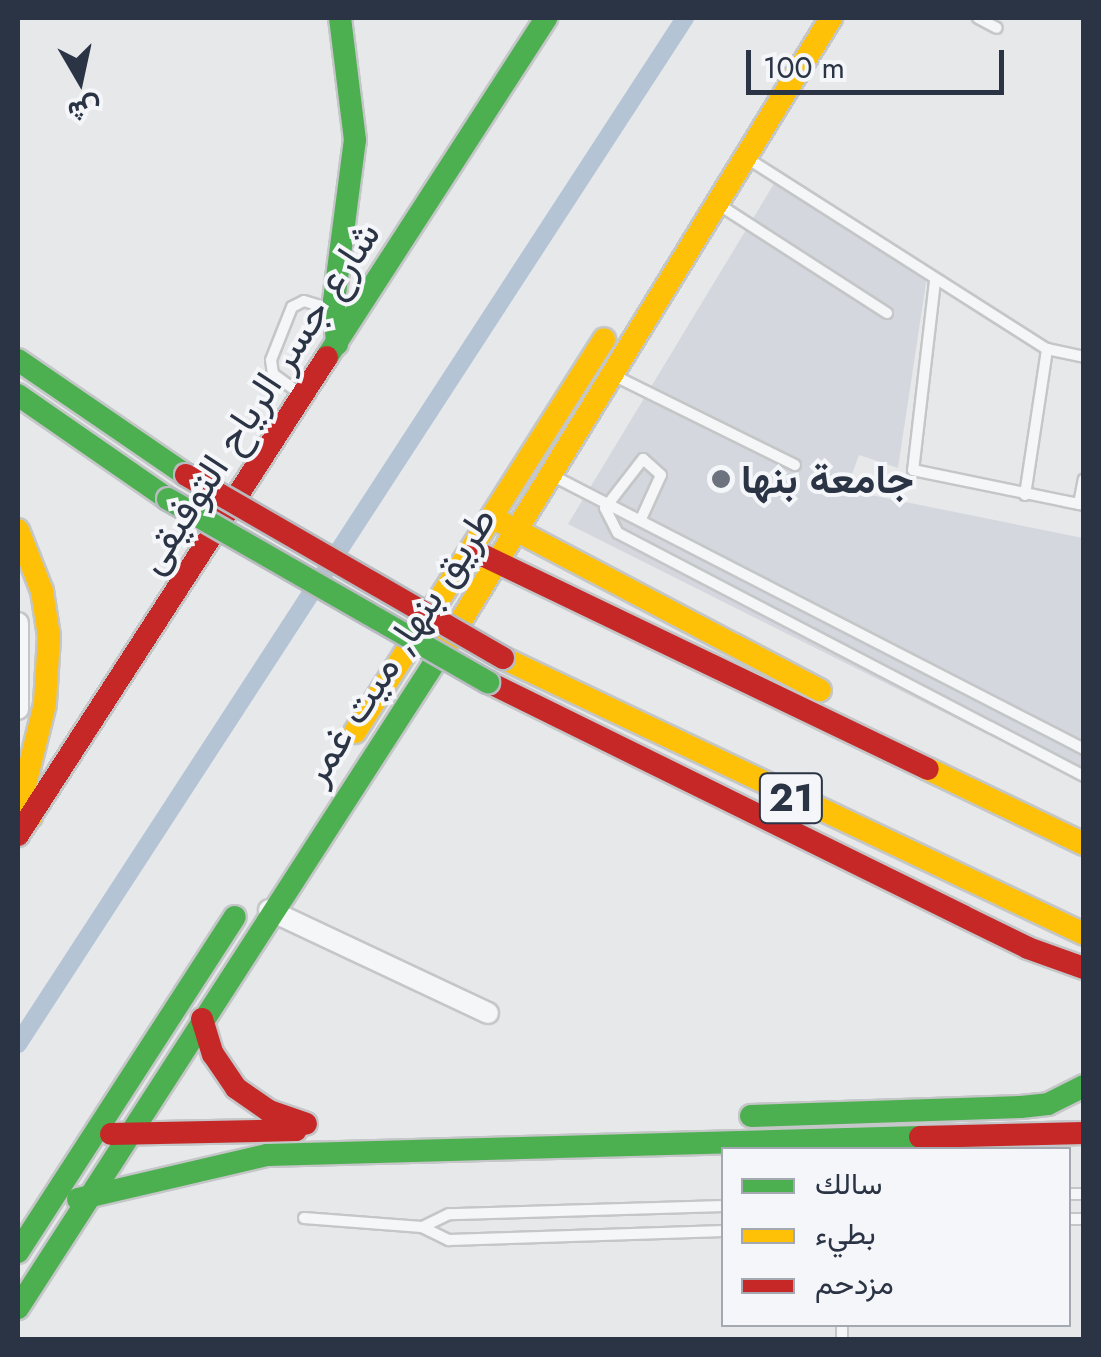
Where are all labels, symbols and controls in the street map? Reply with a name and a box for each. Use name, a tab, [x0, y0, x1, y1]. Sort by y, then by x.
north arrow	[30, 30, 130, 130]
scale bar	[751, 30, 1008, 92]
text: 100 m	[763, 46, 845, 89]
text: ش	[65, 87, 105, 133]
street label: شارع جسر الرياح التوفيقى	[126, 212, 390, 582]
place label: جامعة بنها	[741, 455, 914, 503]
marker: جامعة بنها	[710, 468, 732, 490]
street label: طريق بنها, ميت غمر	[290, 497, 506, 793]
road number: 21	[758, 765, 824, 831]
legend	[721, 1147, 1071, 1327]
text: سالك	[815, 1162, 882, 1205]
text: بطيء	[815, 1212, 876, 1255]
text: مزدحم	[815, 1262, 894, 1305]

